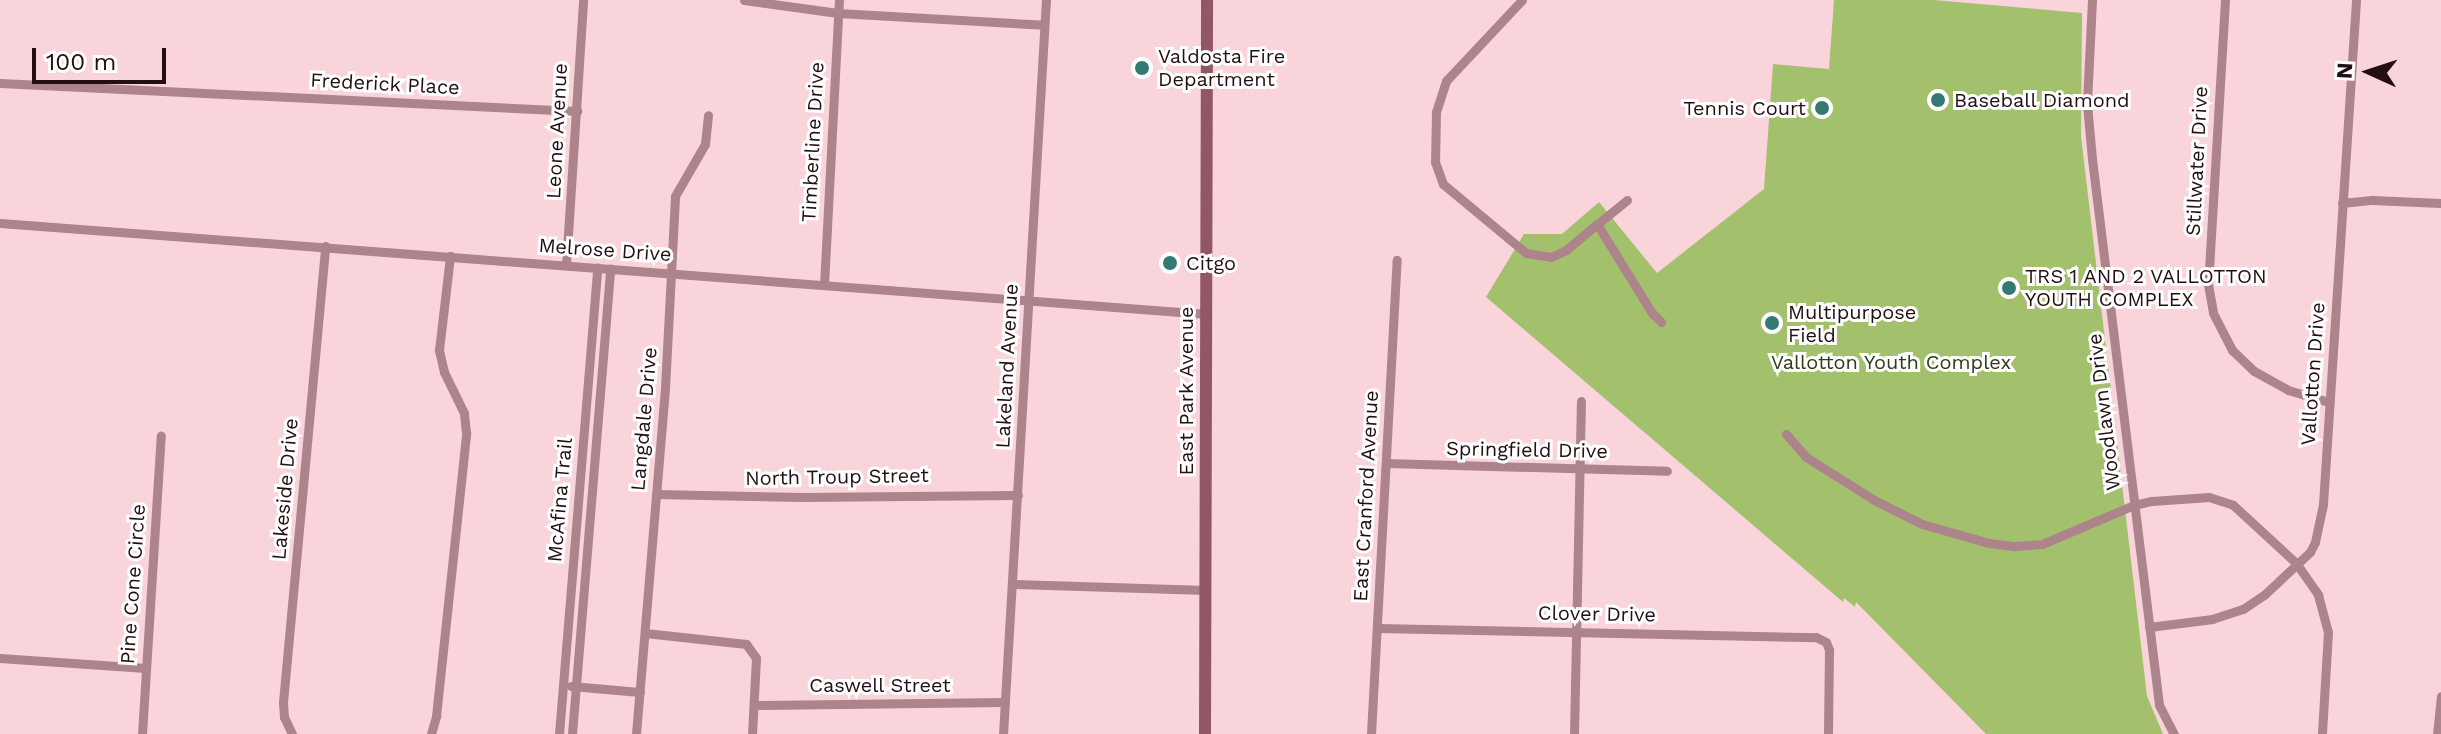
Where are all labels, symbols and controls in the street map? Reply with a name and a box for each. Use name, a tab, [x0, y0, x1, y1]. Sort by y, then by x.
scale bar	[36, 32, 170, 82]
north arrow	[2329, 32, 2409, 112]
place label: Valdosta Fire Department	[1158, 44, 1286, 91]
text: 100 m	[46, 48, 116, 76]
marker: Valdosta Fire Department	[1133, 59, 1151, 77]
street label: Timberline Drive	[797, 61, 829, 223]
street label: Leone Avenue	[541, 62, 573, 200]
text: N	[2332, 62, 2357, 80]
street label: Frederick Place	[309, 68, 461, 100]
street label: Stillwater Drive	[2181, 85, 2213, 237]
place label: Baseball Diamond	[1954, 88, 2130, 112]
marker: Baseball Diamond	[1929, 91, 1947, 109]
place label: Tennis Court	[1683, 96, 1806, 120]
marker: Tennis Court	[1813, 99, 1831, 117]
street label: Melrose Drive	[538, 233, 672, 267]
place label: Citgo	[1186, 251, 1236, 275]
marker: Citgo	[1161, 254, 1179, 272]
place label: TRS 1 AND 2 VALLOTTON YOUTH COMPLEX	[2025, 264, 2269, 311]
marker: TRS 1 AND 2 VALLOTTON YOUTH COMPLEX	[2000, 279, 2018, 297]
street label: Lakeland Avenue	[991, 283, 1023, 449]
place label: Multipurpose Field	[1788, 300, 1916, 347]
street label: Vallotton Drive	[2296, 302, 2330, 446]
street label: East Park Avenue	[1174, 306, 1198, 476]
marker: Multipurpose Field	[1763, 314, 1781, 332]
street label: Woodlawn Drive	[2082, 332, 2126, 492]
street label: Langdale Drive	[626, 346, 662, 492]
park label: Vallotton Youth Complex	[1771, 350, 2011, 374]
street label: East Cranford Avenue	[1348, 389, 1384, 603]
street label: Lakeside Drive	[267, 417, 303, 561]
street label: McAfina Trail	[543, 436, 577, 564]
street label: Springfield Drive	[1446, 437, 1608, 463]
street label: North Troup Street	[745, 463, 929, 491]
street label: Pine Cone Circle	[115, 503, 151, 665]
street label: Clover Drive	[1538, 601, 1656, 627]
street label: Caswell Street	[809, 673, 951, 697]

